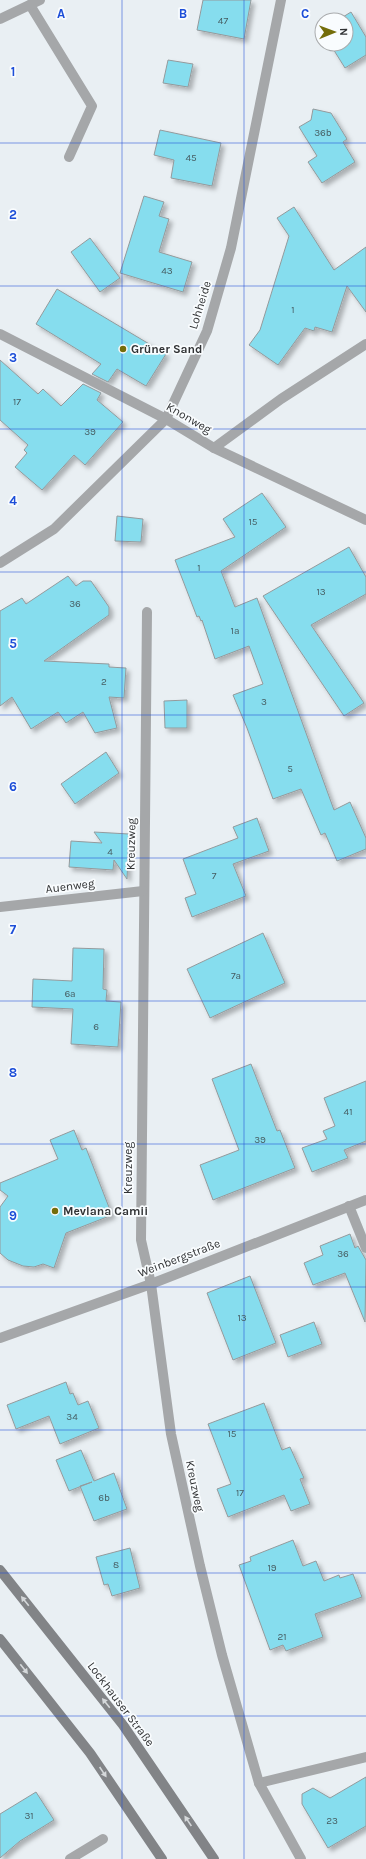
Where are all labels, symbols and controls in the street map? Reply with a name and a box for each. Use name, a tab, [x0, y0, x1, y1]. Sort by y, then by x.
text: A	[57, 6, 65, 21]
text: B	[179, 6, 187, 21]
text: C	[301, 6, 309, 21]
north arrow	[314, 12, 354, 52]
house number: 47	[218, 15, 228, 27]
text: N	[337, 28, 350, 36]
text: 1	[11, 64, 15, 79]
house number: 36b	[314, 127, 332, 139]
house number: 45	[185, 152, 197, 164]
text: 2	[9, 207, 17, 222]
house number: 43	[161, 265, 173, 277]
street label: Lohheide	[186, 279, 214, 331]
house number: 1	[291, 304, 295, 316]
place label: Grüner Sand	[131, 342, 202, 356]
marker: Grüner Sand	[118, 344, 128, 354]
text: 3	[9, 350, 17, 365]
house number: 17	[13, 396, 21, 408]
street label: Knonweg	[164, 399, 214, 437]
house number: 39	[84, 426, 96, 438]
text: 4	[9, 493, 17, 508]
house number: 15	[249, 516, 258, 528]
house number: 1	[197, 562, 201, 574]
house number: 13	[316, 586, 326, 598]
house number: 36	[69, 598, 81, 610]
house number: 1a	[231, 625, 239, 637]
text: 5	[9, 636, 17, 651]
house number: 2	[101, 676, 107, 688]
house number: 3	[261, 696, 267, 708]
house number: 5	[287, 763, 293, 775]
text: 6	[9, 779, 17, 794]
street label: Kreuzweg	[124, 817, 138, 870]
house number: 4	[107, 846, 113, 858]
house number: 7	[212, 870, 217, 882]
street label: Auenweg	[45, 876, 95, 896]
text: 7	[10, 922, 17, 937]
house number: 7a	[231, 970, 241, 982]
house number: 6a	[64, 988, 76, 1000]
house number: 6	[93, 1021, 99, 1033]
text: 8	[9, 1065, 17, 1080]
house number: 41	[344, 1106, 352, 1118]
house number: 39	[254, 1134, 266, 1146]
street label: Kreuzweg	[121, 1142, 135, 1194]
place label: Mevlana Camii	[63, 1204, 148, 1218]
marker: Mevlana Camii	[50, 1206, 60, 1216]
text: 9	[9, 1208, 17, 1223]
street label: Weinbergstraße	[136, 1236, 222, 1280]
house number: 36	[337, 1248, 349, 1260]
house number: 13	[237, 1312, 247, 1324]
house number: 34	[66, 1411, 78, 1423]
house number: 15	[228, 1428, 237, 1440]
street label: Kreuzweg	[183, 1459, 207, 1513]
house number: 17	[236, 1487, 244, 1499]
house number: 6b	[98, 1492, 110, 1504]
house number: 8	[113, 1559, 119, 1571]
house number: 19	[267, 1562, 277, 1574]
one-way arrow	[20, 1596, 29, 1607]
house number: 21	[277, 1631, 287, 1643]
street label: Lockhauser Straße	[85, 1659, 157, 1749]
one-way arrow	[20, 1664, 28, 1675]
one-way arrow	[101, 1697, 110, 1708]
one-way arrow	[99, 1767, 107, 1778]
house number: 31	[24, 1810, 34, 1822]
house number: 23	[326, 1815, 338, 1827]
one-way arrow	[184, 1816, 192, 1826]

